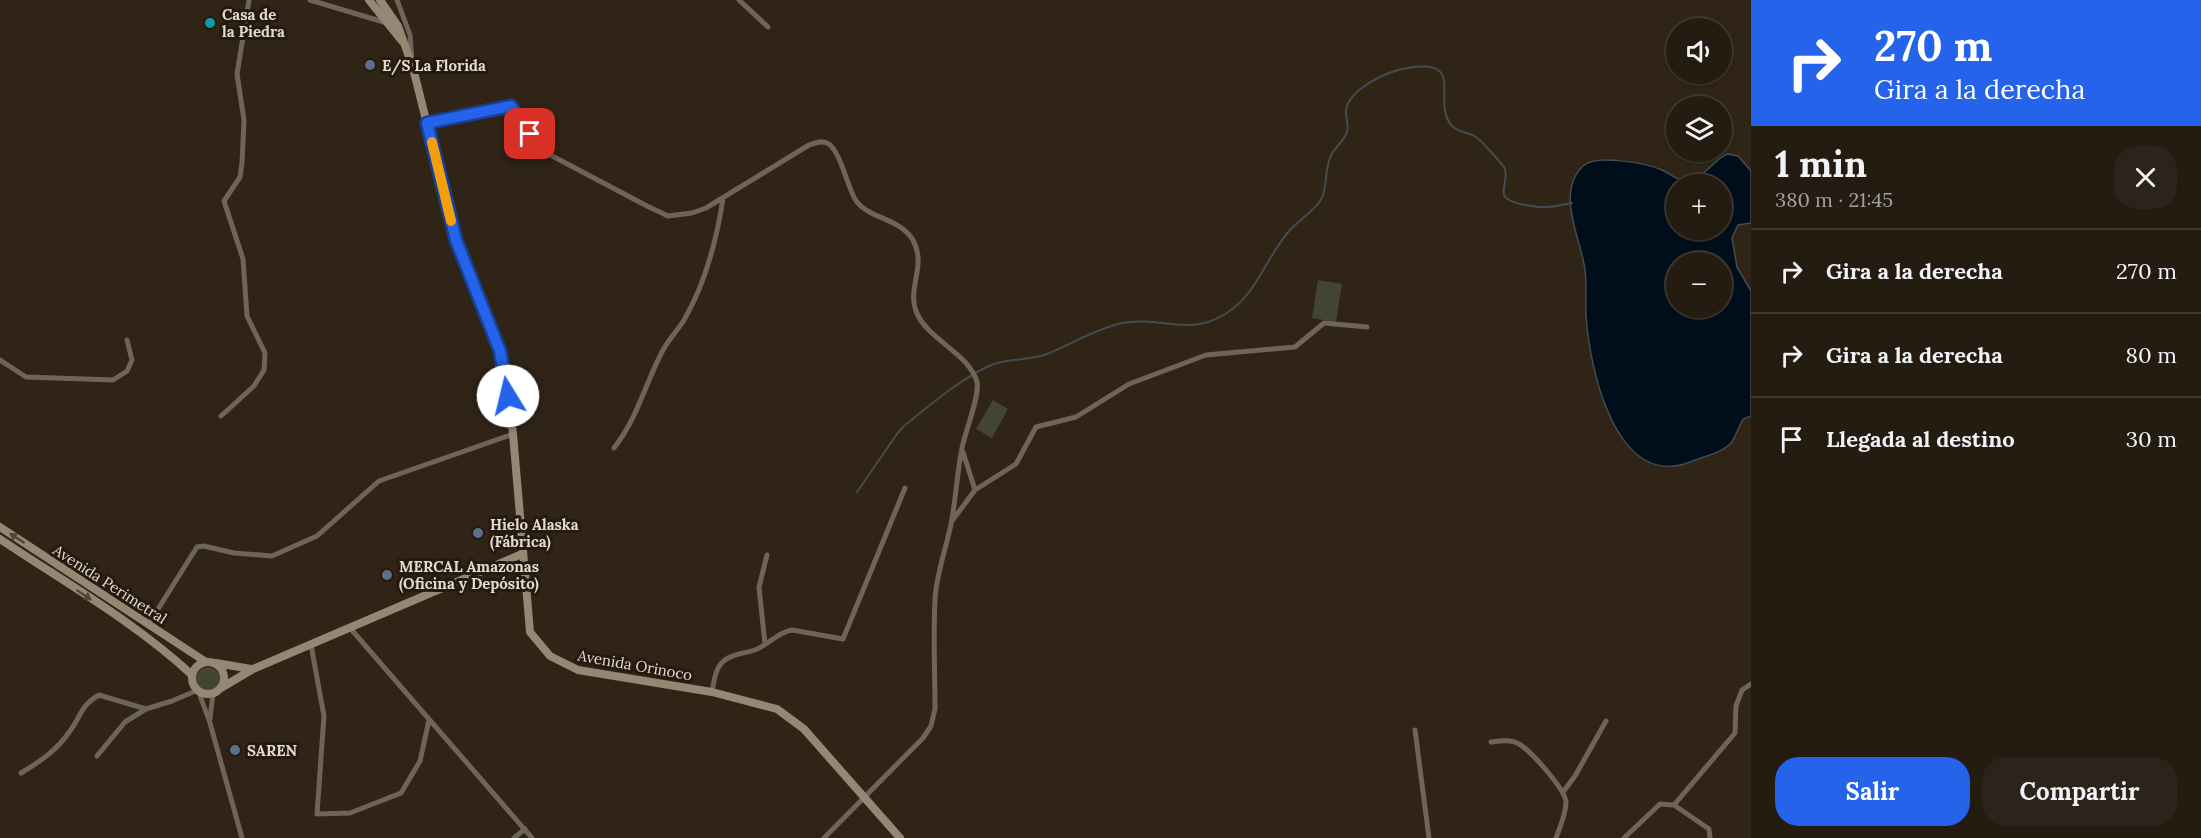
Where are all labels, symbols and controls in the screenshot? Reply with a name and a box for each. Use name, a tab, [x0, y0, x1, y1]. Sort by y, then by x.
place label: Casa de la Piedra	[222, 5, 285, 41]
marker: Casa de la Piedra	[203, 16, 217, 30]
map controls	[1666, 18, 1732, 318]
button: sound	[1666, 18, 1732, 84]
text: 270 m	[1874, 19, 1992, 73]
icon: right	[1775, 24, 1853, 102]
place label: E/S La Florida	[382, 56, 486, 76]
marker: E/S La Florida	[363, 58, 377, 72]
text: Gira a la derecha	[1874, 72, 2085, 106]
button: layers	[1666, 96, 1732, 162]
pin	[504, 108, 555, 159]
icon: arrive	[513, 117, 546, 150]
text: 1 min	[1775, 141, 1867, 187]
button: close	[2114, 146, 2177, 209]
button: +	[1666, 174, 1732, 240]
text: 380 m · 21:45	[1775, 187, 1893, 212]
button: −	[1666, 252, 1732, 318]
icon: right	[1775, 255, 1808, 288]
text: Gira a la derecha	[1826, 257, 2003, 285]
text: 270 m	[2116, 257, 2177, 285]
icon: right	[1775, 339, 1808, 372]
text: Gira a la derecha	[1826, 341, 2003, 369]
text: 80 m	[2126, 341, 2177, 369]
position arrow	[476, 364, 540, 428]
icon: arrive	[1775, 423, 1808, 456]
text: Llegada al destino	[1826, 425, 2015, 453]
text: 30 m	[2126, 425, 2177, 453]
place label: Hielo Alaska (Fábrica)	[490, 515, 579, 552]
marker: Hielo Alaska (Fábrica)	[471, 526, 485, 540]
one-way arrow	[8, 533, 25, 544]
street label: Avenida Perimetral	[49, 540, 171, 628]
place label: MERCAL Amazonas (Oficina y Depósito)	[399, 557, 539, 594]
marker: MERCAL Amazonas (Oficina y Depósito)	[380, 568, 394, 582]
one-way arrow	[75, 589, 91, 601]
street label: Avenida Orinoco	[575, 645, 694, 684]
place label: SAREN	[247, 741, 298, 760]
marker: SAREN	[228, 743, 242, 757]
button: Salir	[1775, 757, 1970, 826]
button: Compartir	[1982, 757, 2177, 826]

